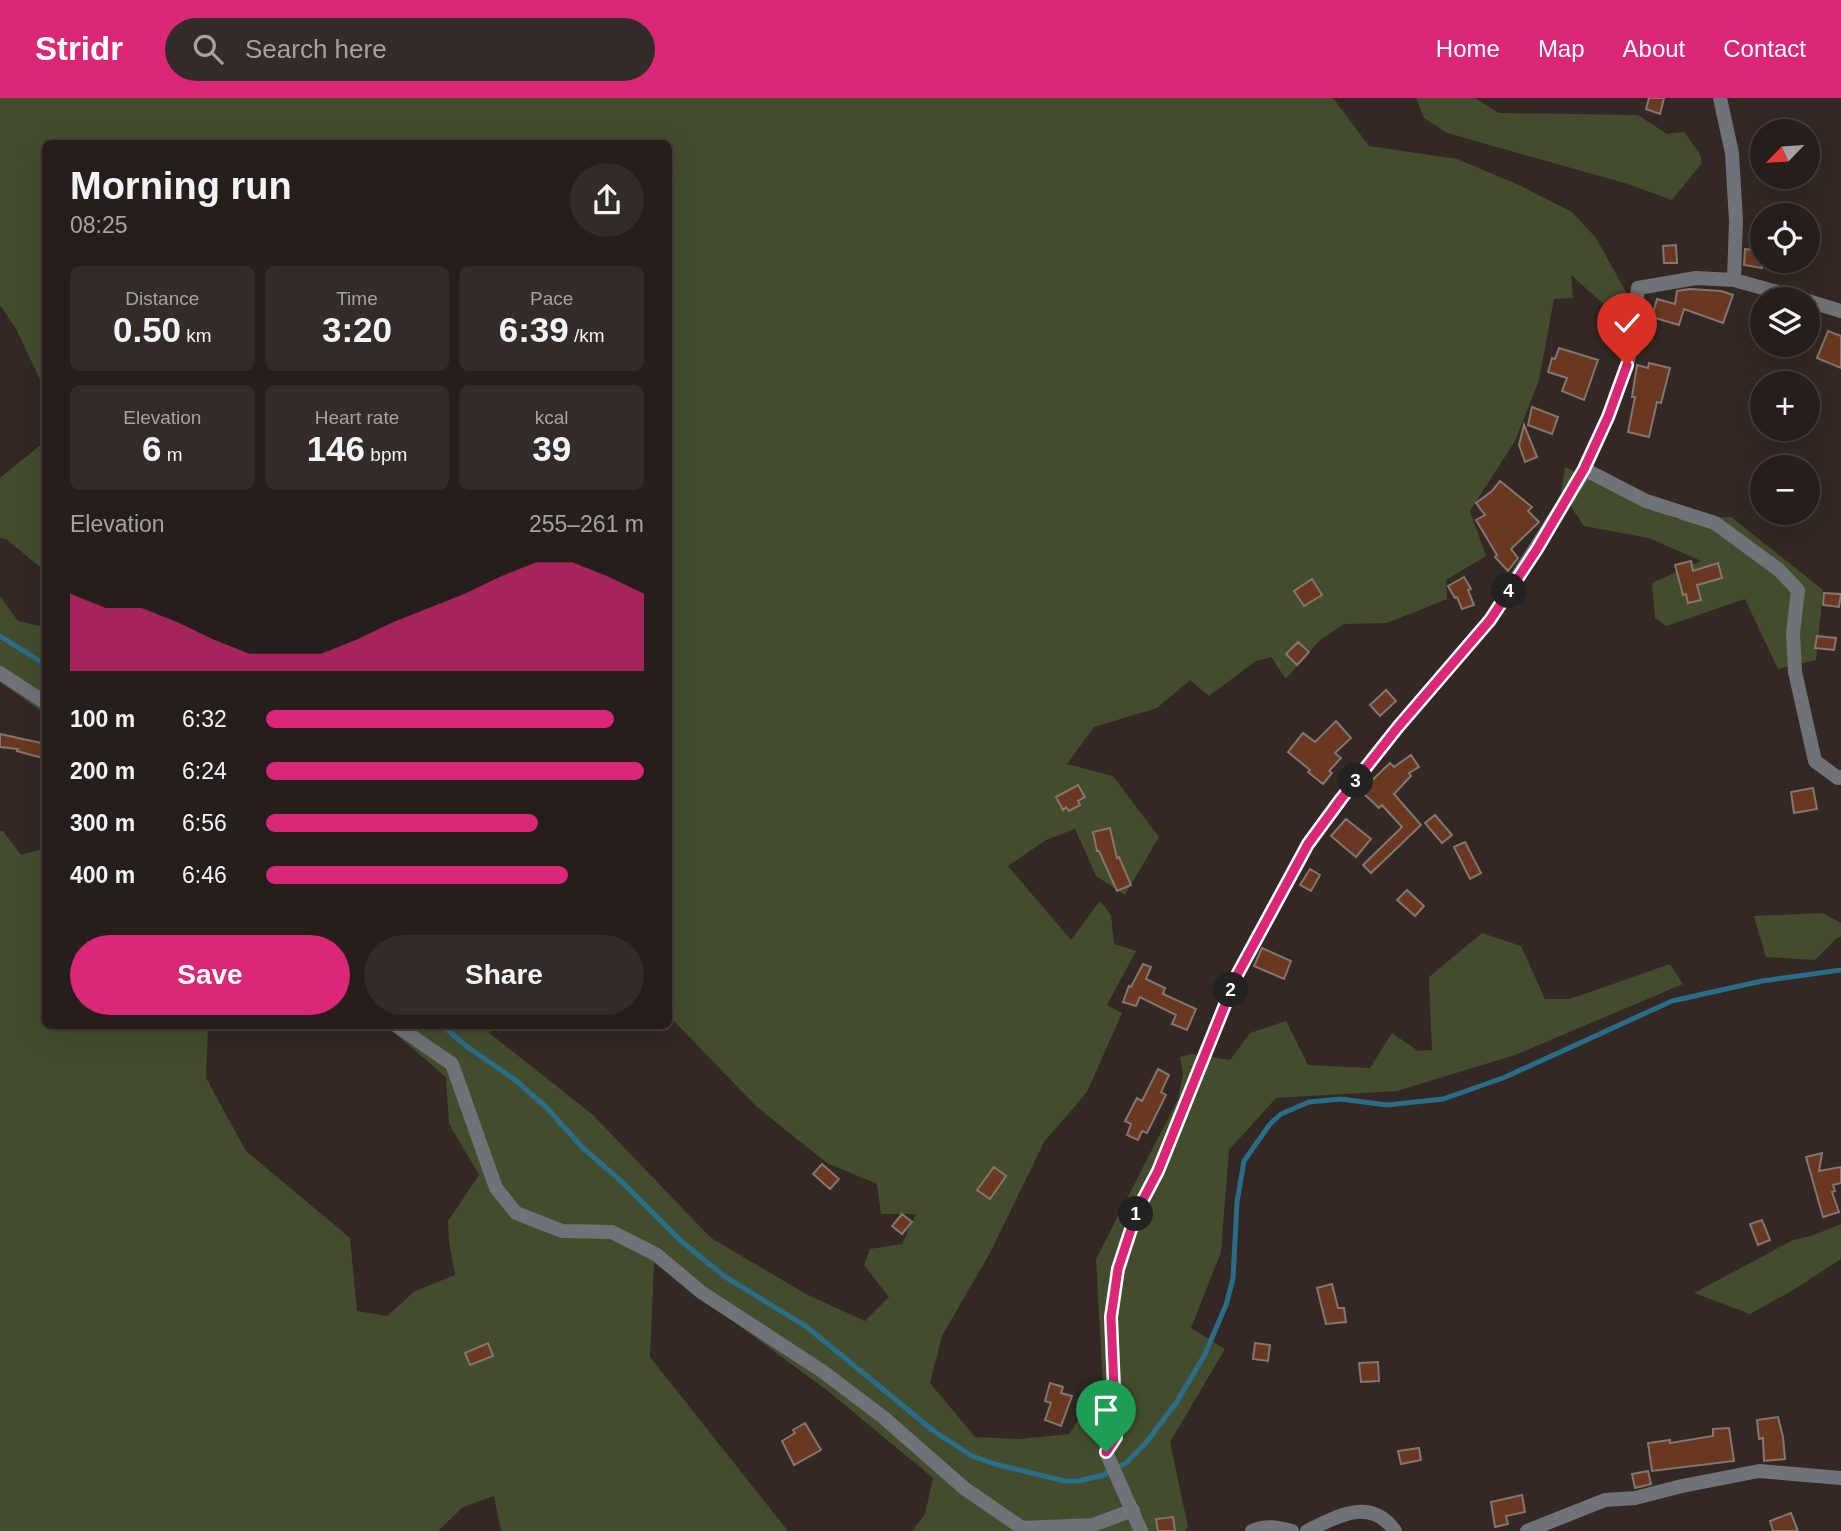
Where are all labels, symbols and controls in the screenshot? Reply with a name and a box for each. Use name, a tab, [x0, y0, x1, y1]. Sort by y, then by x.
search box	[165, 18, 655, 81]
text: Stridr	[35, 30, 123, 67]
icon: search	[189, 30, 227, 68]
text: Search here	[245, 34, 387, 64]
text: Home	[1436, 35, 1500, 62]
text: Map	[1538, 35, 1585, 62]
text: About	[1623, 35, 1685, 62]
text: Contact	[1723, 35, 1806, 62]
north arrow	[1750, 119, 1820, 189]
map controls	[1750, 119, 1820, 525]
button: share	[570, 163, 644, 237]
text: Morning run	[70, 165, 292, 207]
button: locate	[1750, 203, 1820, 273]
text: 08:25	[70, 212, 128, 238]
button: layers	[1750, 287, 1820, 357]
text: Distance	[125, 288, 199, 309]
text: Time	[336, 288, 378, 309]
text: Pace	[530, 288, 573, 309]
pin	[1597, 293, 1657, 365]
icon: check	[1608, 304, 1646, 342]
text: 0.50	[113, 310, 181, 349]
text: 3:20	[322, 310, 392, 349]
text: 6:39	[499, 310, 569, 349]
text: km	[181, 325, 212, 346]
text: /km	[569, 325, 605, 346]
button: +	[1750, 371, 1820, 441]
text: Elevation	[123, 407, 201, 428]
text: Heart rate	[315, 407, 399, 428]
text: kcal	[535, 407, 569, 428]
text: 6	[142, 429, 162, 468]
text: 146	[307, 429, 365, 468]
text: 39	[532, 429, 571, 468]
text: m	[162, 444, 183, 465]
text: bpm	[365, 444, 407, 465]
button: −	[1750, 455, 1820, 525]
text: Elevation	[70, 511, 165, 537]
text: 255–261 m	[529, 511, 644, 537]
pin: 4	[1492, 574, 1526, 608]
text: 4	[1503, 580, 1514, 601]
text: 100 m	[70, 706, 135, 732]
text: 6:32	[182, 706, 227, 732]
text: 200 m	[70, 758, 135, 784]
text: 6:24	[182, 758, 227, 784]
pin: 3	[1338, 764, 1374, 798]
text: 3	[1350, 770, 1361, 791]
text: 300 m	[70, 810, 135, 836]
text: 6:56	[182, 810, 227, 836]
text: 400 m	[70, 862, 135, 888]
text: 6:46	[182, 862, 227, 888]
button: Save	[70, 935, 350, 1015]
button: Share	[364, 935, 644, 1015]
pin: 2	[1214, 972, 1248, 1008]
text: 2	[1225, 979, 1236, 1000]
pin: 1	[1118, 1196, 1154, 1232]
text: 1	[1130, 1203, 1141, 1224]
pin	[1076, 1380, 1136, 1452]
icon: arrive	[1087, 1391, 1125, 1429]

